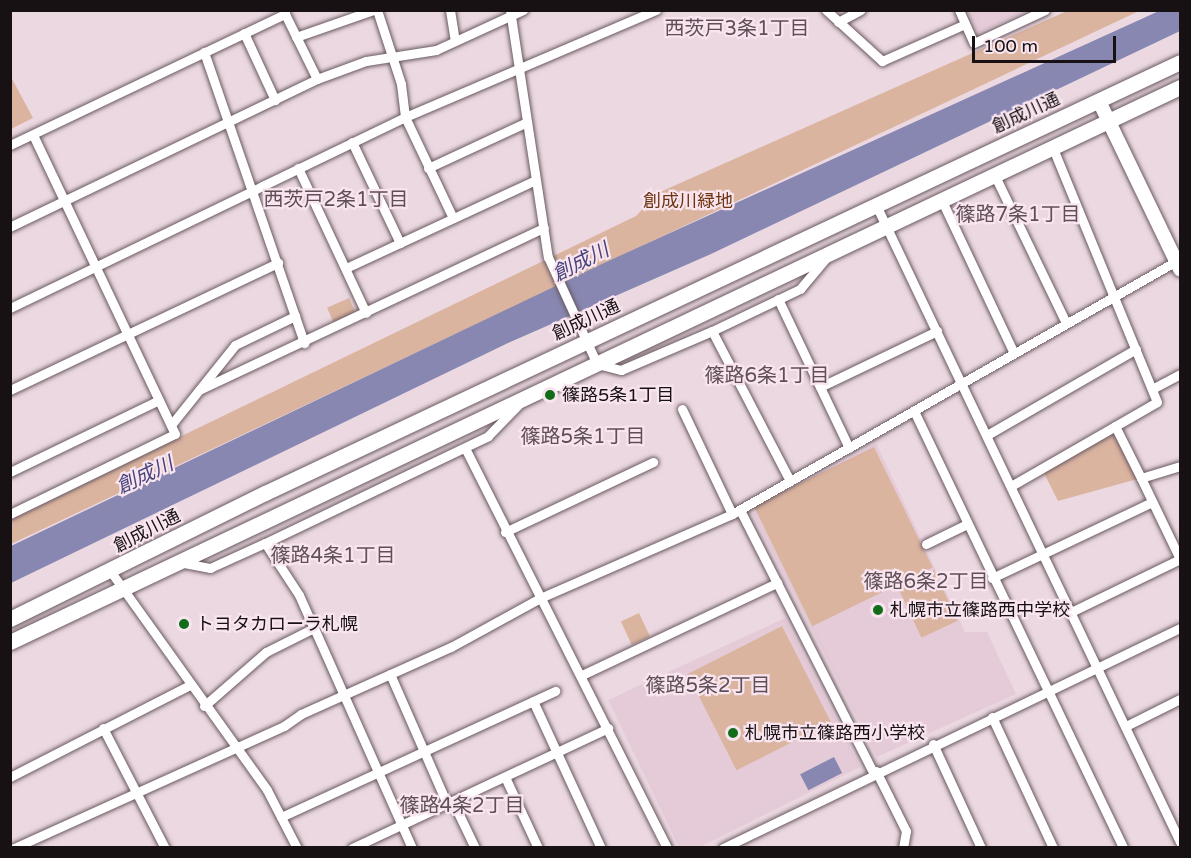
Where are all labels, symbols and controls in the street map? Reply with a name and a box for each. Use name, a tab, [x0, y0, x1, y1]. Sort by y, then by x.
district label: 西茨戸3条1丁目	[664, 17, 810, 41]
scale bar	[975, 24, 1119, 62]
text: 100 m	[983, 35, 1038, 57]
street label: 創成川通	[989, 88, 1063, 138]
district label: 西茨戸2条1丁目	[263, 188, 409, 212]
park label: 創成川緑地	[643, 190, 733, 212]
district label: 篠路7条1丁目	[955, 203, 1081, 227]
water label: 創成川	[549, 239, 613, 287]
street label: 創成川通	[549, 295, 623, 345]
district label: 篠路6条1丁目	[704, 364, 830, 388]
place label: 篠路5条1丁目	[562, 384, 675, 406]
marker: 篠路5条1丁目	[543, 388, 557, 402]
district label: 篠路5条1丁目	[520, 425, 646, 449]
water label: 創成川	[113, 452, 177, 500]
street label: 創成川通	[110, 505, 184, 557]
district label: 篠路4条1丁目	[270, 544, 396, 568]
district label: 篠路6条2丁目	[863, 570, 989, 594]
place label: 札幌市立篠路西中学校	[890, 599, 1070, 621]
marker: 札幌市立篠路西中学校	[871, 603, 885, 617]
place label: トヨタカローラ札幌	[196, 613, 358, 635]
marker: トヨタカローラ札幌	[177, 617, 191, 631]
district label: 篠路5条2丁目	[645, 674, 771, 698]
place label: 札幌市立篠路西小学校	[745, 722, 925, 744]
marker: 札幌市立篠路西小学校	[726, 726, 740, 740]
district label: 篠路4条2丁目	[399, 794, 525, 818]

